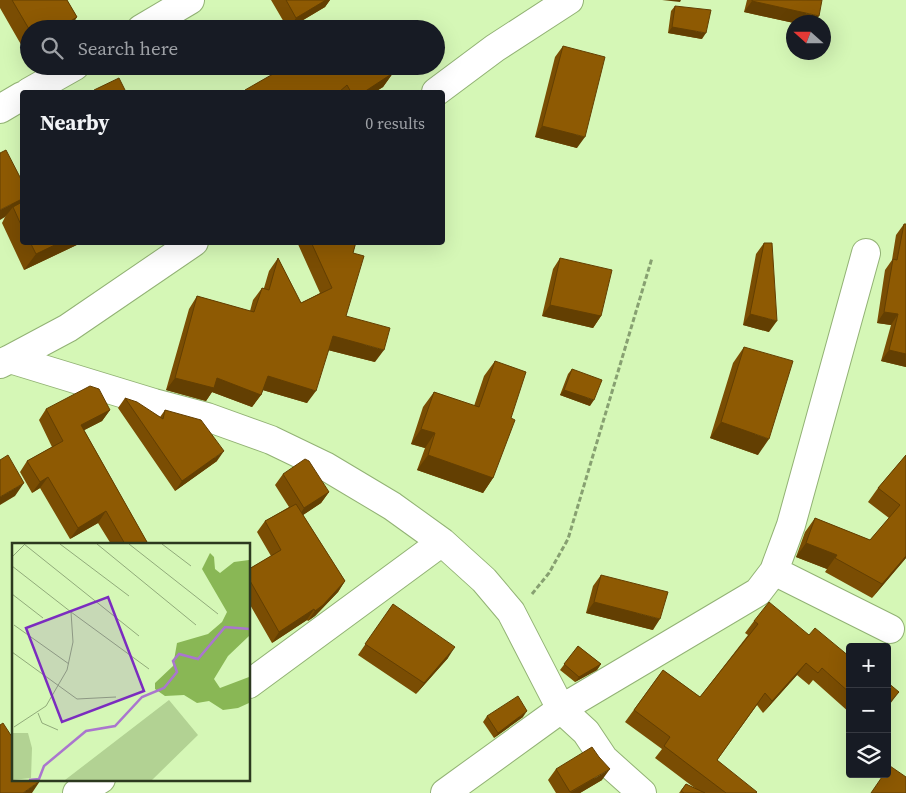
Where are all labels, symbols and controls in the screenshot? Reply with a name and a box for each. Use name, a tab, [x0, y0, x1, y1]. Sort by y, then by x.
north arrow	[786, 15, 831, 60]
search box	[20, 20, 445, 75]
icon: search	[38, 34, 66, 62]
text: Search here	[78, 35, 178, 61]
text: Nearby	[40, 108, 110, 137]
text: 0 results	[365, 112, 425, 134]
inset map	[12, 543, 250, 780]
map controls	[846, 643, 891, 778]
button: +	[846, 643, 891, 688]
button: −	[846, 688, 891, 733]
button: layers	[846, 733, 891, 778]

